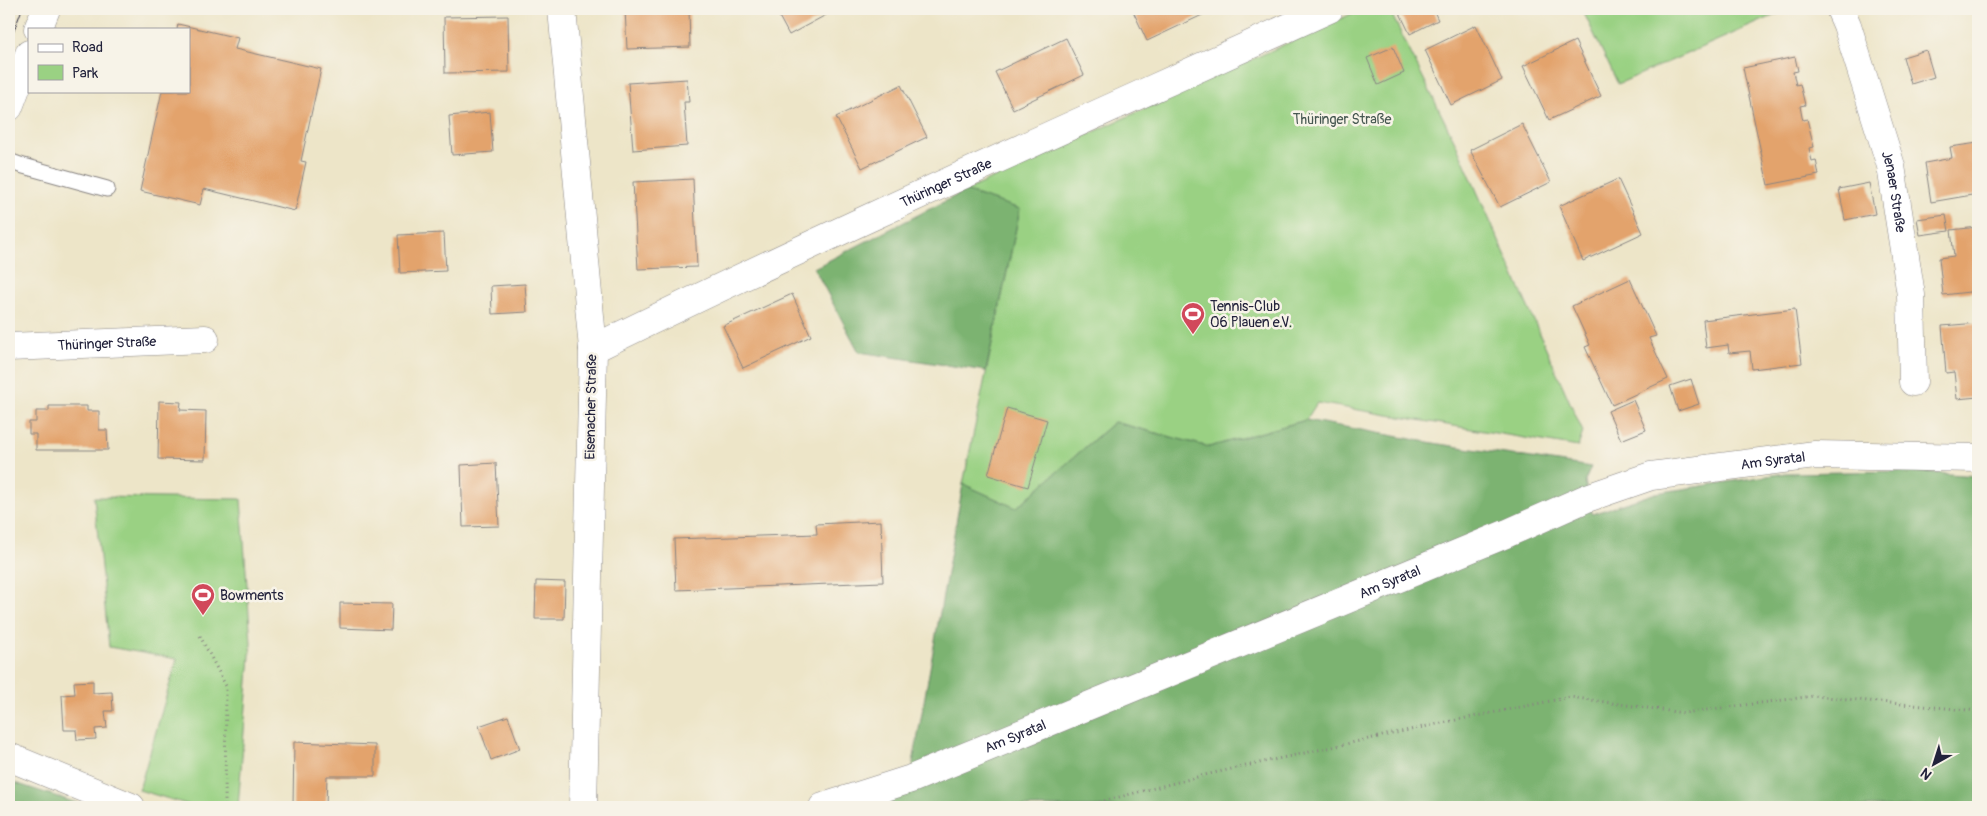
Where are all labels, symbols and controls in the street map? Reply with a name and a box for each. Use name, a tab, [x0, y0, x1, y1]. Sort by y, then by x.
legend	[28, 28, 190, 92]
text: Road	[72, 38, 103, 57]
text: Park	[72, 64, 99, 83]
park label: Thüringer Straße	[1293, 111, 1391, 128]
street label: Jenaer Straße	[1878, 149, 1910, 234]
street label: Thüringer Straße	[897, 154, 994, 211]
place label: Tennis-Club 06 Plauen e.V.	[1210, 298, 1292, 331]
sports icon: Tennis-Club 06 Plauen e.V.	[1180, 301, 1206, 335]
street label: Thüringer Straße	[57, 332, 157, 354]
street label: Eisenacher Straße	[582, 354, 600, 460]
street label: Am Syratal	[1740, 448, 1806, 473]
street label: Am Syratal	[1356, 562, 1423, 602]
sports icon: Bowments	[190, 582, 216, 616]
place label: Bowments	[220, 587, 284, 604]
street label: Am Syratal	[982, 716, 1048, 756]
north arrow	[1910, 738, 1960, 788]
text: N	[1917, 764, 1935, 783]

